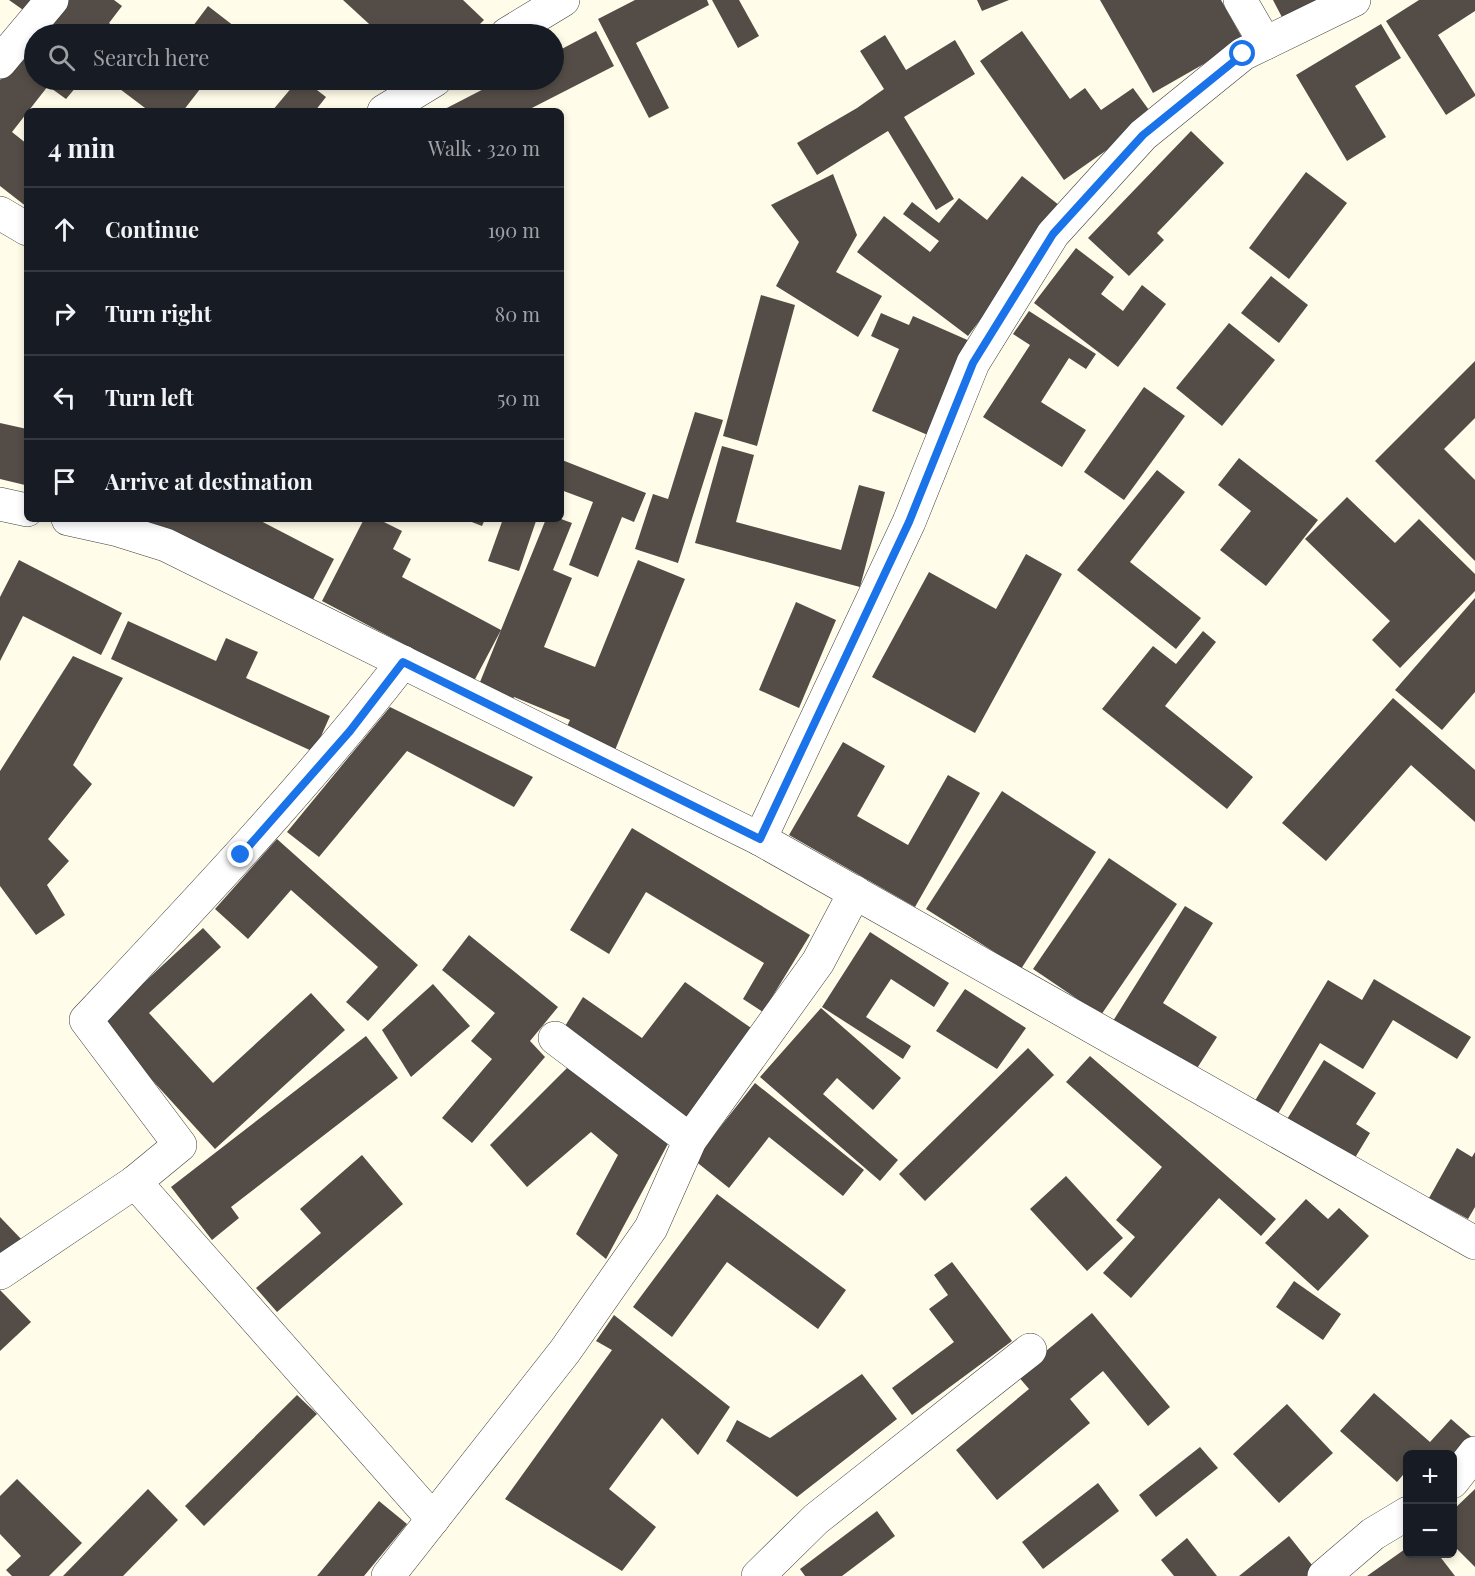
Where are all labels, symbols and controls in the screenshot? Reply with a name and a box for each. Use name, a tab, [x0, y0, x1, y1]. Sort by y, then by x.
search box	[24, 24, 564, 90]
route start	[1229, 40, 1255, 66]
icon: search	[45, 41, 78, 74]
text: Search here	[93, 42, 209, 72]
text: 4 min	[48, 130, 115, 165]
text: Walk · 320 m	[428, 134, 540, 161]
icon: ahead	[48, 213, 81, 246]
text: Continue	[105, 214, 199, 244]
text: 190 m	[488, 216, 540, 243]
icon: right	[48, 297, 81, 330]
text: Turn right	[105, 298, 211, 328]
text: 80 m	[495, 300, 540, 327]
icon: left	[48, 381, 81, 414]
text: Turn left	[105, 382, 194, 412]
text: 50 m	[497, 384, 540, 411]
icon: arrive	[48, 465, 81, 498]
text: Arrive at destination	[105, 466, 313, 496]
route end	[227, 841, 253, 867]
map controls	[1403, 1450, 1457, 1558]
button: +	[1403, 1450, 1457, 1504]
button: −	[1403, 1504, 1457, 1558]

